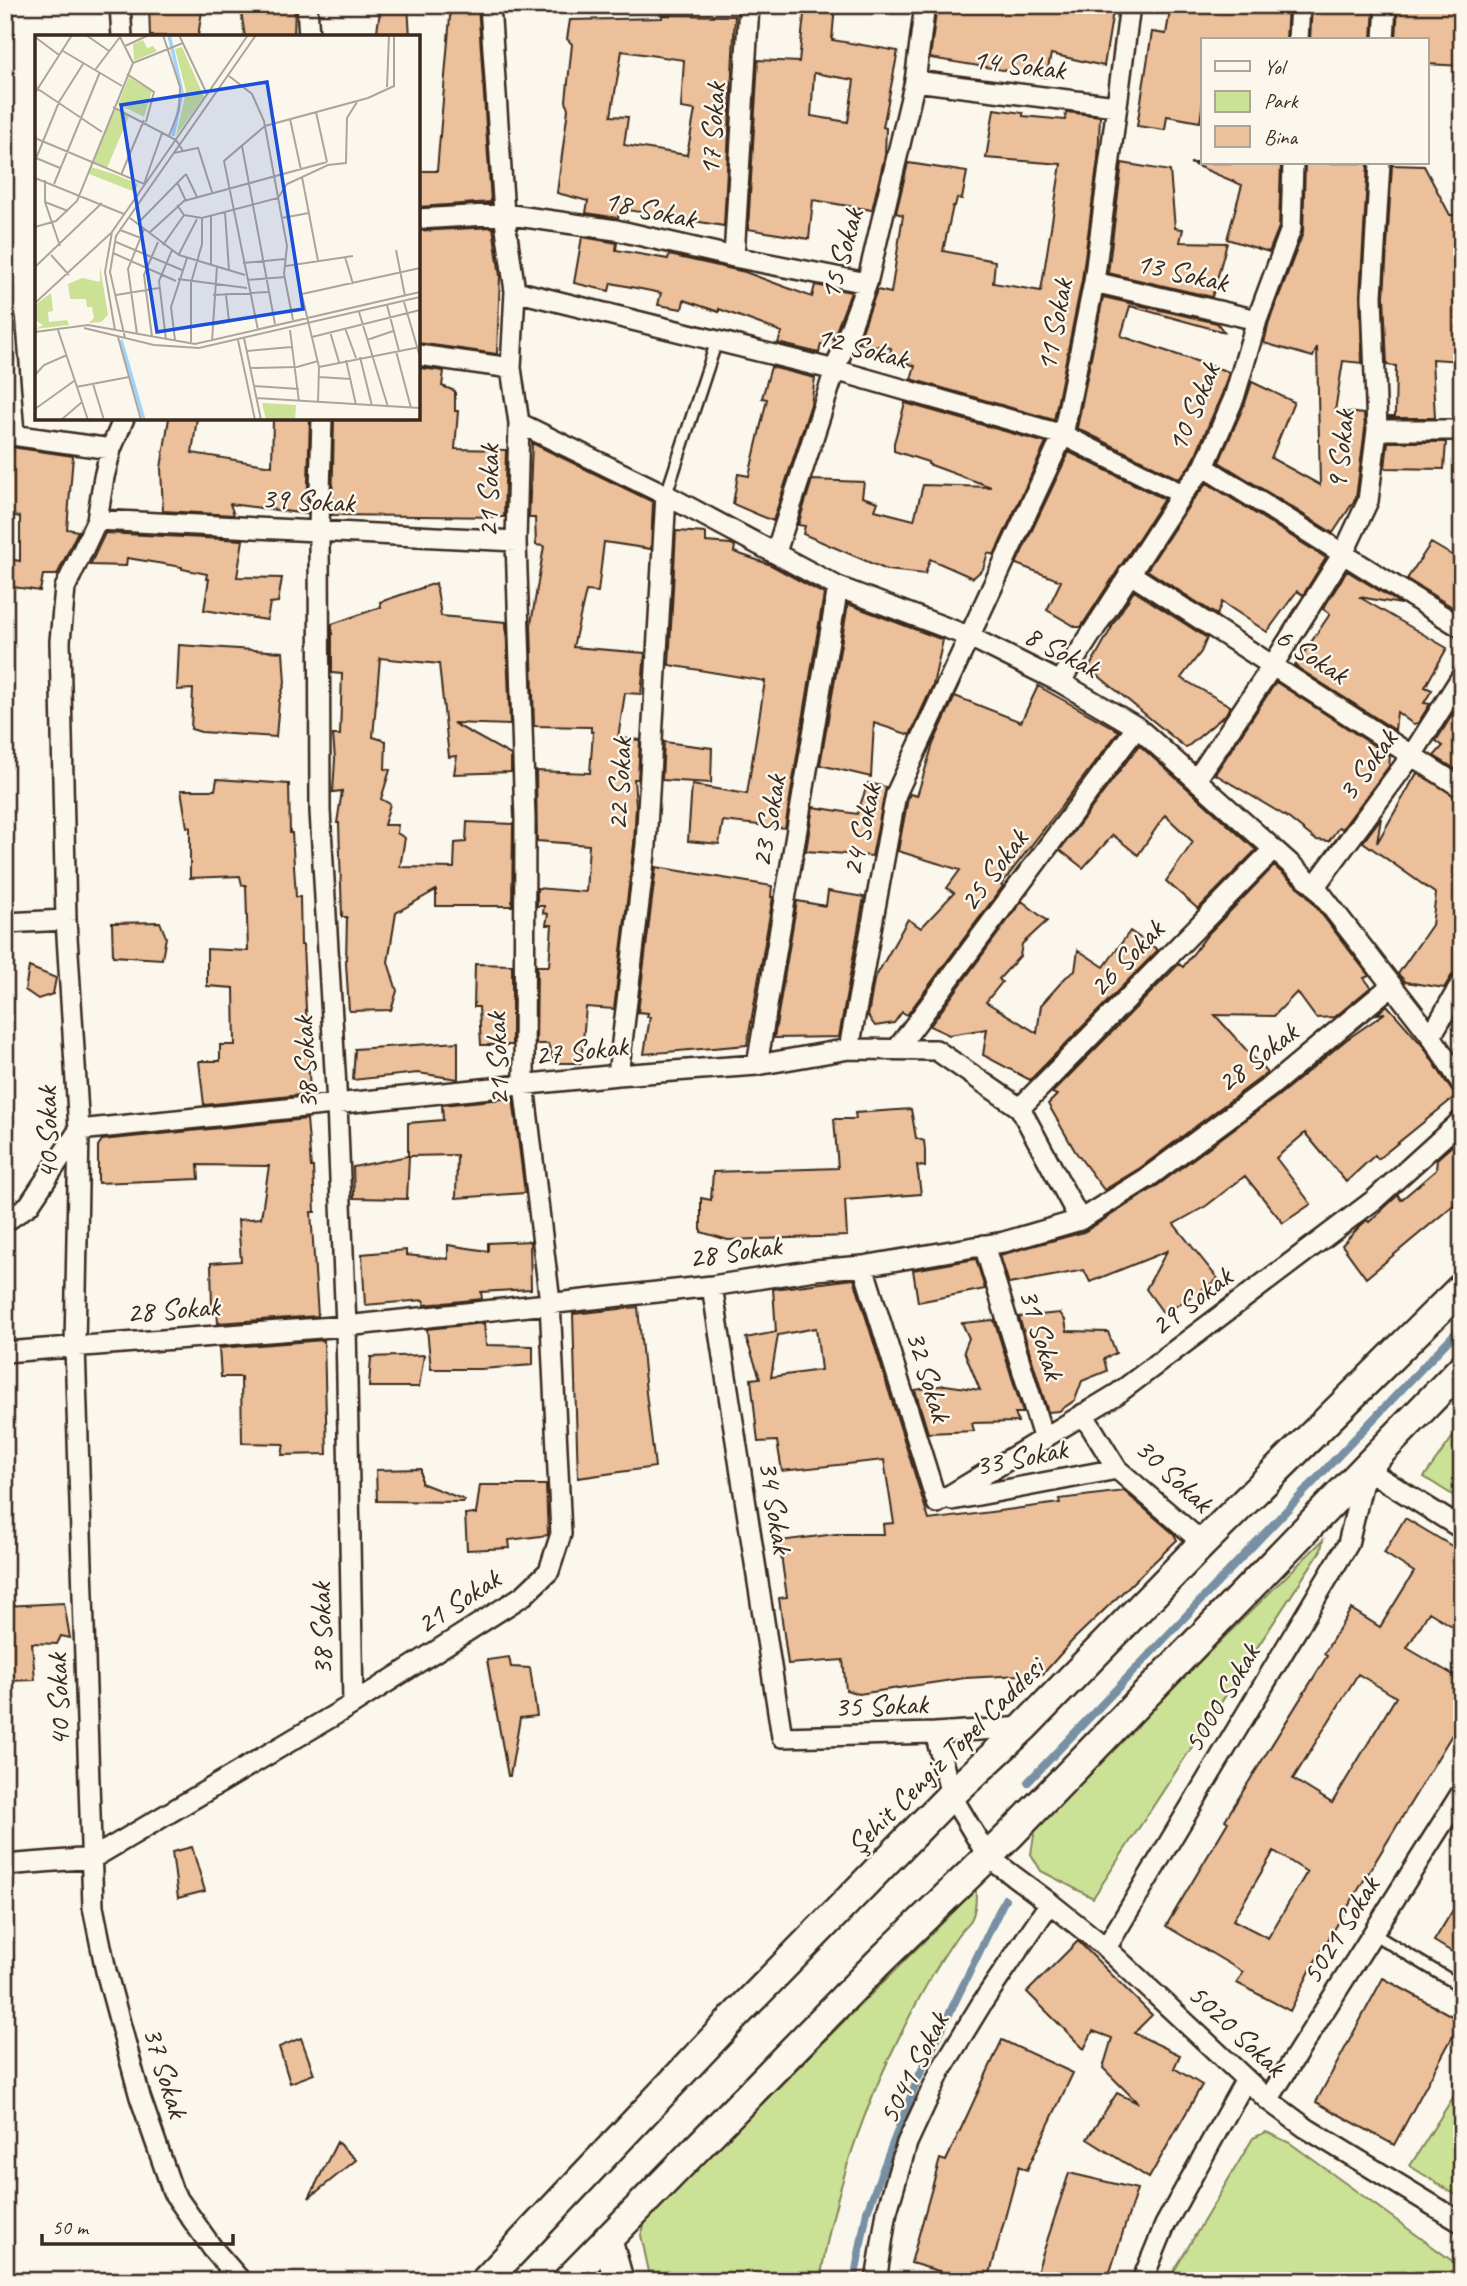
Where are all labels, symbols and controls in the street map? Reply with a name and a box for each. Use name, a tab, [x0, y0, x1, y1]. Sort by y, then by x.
inset map	[35, 35, 420, 420]
legend	[1201, 38, 1428, 164]
street label: 14 Sokak	[971, 39, 1070, 89]
text: Yol	[1264, 54, 1288, 80]
street label: 17 Sokak	[690, 79, 734, 177]
text: Park	[1264, 88, 1299, 114]
text: Bina	[1264, 124, 1299, 150]
street label: 18 Sokak	[601, 181, 701, 238]
street label: 15 Sokak	[810, 202, 873, 304]
street label: 13 Sokak	[1132, 243, 1234, 301]
street label: 11 Sokak	[1026, 274, 1082, 374]
street label: 12 Sokak	[812, 317, 914, 378]
street label: 10 Sokak	[1157, 355, 1229, 457]
street label: 9 Sokak	[1317, 406, 1363, 492]
street label: 21 Sokak	[468, 442, 508, 538]
street label: 39 Sokak	[261, 479, 358, 522]
street label: 8 Sokak	[1018, 616, 1108, 687]
street label: 6 Sokak	[1268, 617, 1357, 694]
street label: 3 Sokak	[1328, 720, 1407, 808]
street label: 22 Sokak	[598, 734, 641, 831]
street label: 23 Sokak	[741, 770, 795, 870]
street label: 24 Sokak	[832, 778, 890, 880]
street label: 25 Sokak	[950, 820, 1037, 919]
street label: 26 Sokak	[1080, 910, 1173, 1005]
street label: 21 Sokak	[476, 1010, 518, 1106]
street label: 28 Sokak	[1209, 1012, 1307, 1101]
street label: 38 Sokak	[283, 1013, 326, 1110]
street label: 27 Sokak	[533, 1026, 631, 1074]
street label: 40 Sokak	[27, 1084, 67, 1180]
street label: 28 Sokak	[686, 1225, 786, 1276]
street label: 29 Sokak	[1142, 1257, 1241, 1344]
street label: 31 Sokak	[1010, 1284, 1074, 1386]
street label: 28 Sokak	[125, 1287, 223, 1331]
street label: 32 Sokak	[897, 1326, 961, 1428]
street label: 33 Sokak	[972, 1429, 1072, 1485]
street label: 30 Sokak	[1127, 1429, 1222, 1522]
street label: 34 Sokak	[750, 1458, 802, 1558]
street label: 21 Sokak	[409, 1559, 509, 1642]
street label: 38 Sokak	[301, 1580, 341, 1676]
street label: 5000 Sokak	[1174, 1635, 1269, 1759]
street label: Şehit Cengiz Topel Caddesi	[838, 1647, 1054, 1863]
street label: 40 Sokak	[37, 1651, 79, 1747]
street label: 35 Sokak	[834, 1684, 930, 1726]
street label: 5021 Sokak	[1292, 1867, 1389, 1991]
street label: 5020 Sokak	[1180, 1975, 1295, 2086]
street label: 5041 Sokak	[869, 2004, 958, 2130]
street label: 37 Sokak	[134, 2022, 198, 2124]
scale bar	[42, 2202, 233, 2246]
text: 50 m	[52, 2214, 90, 2240]

